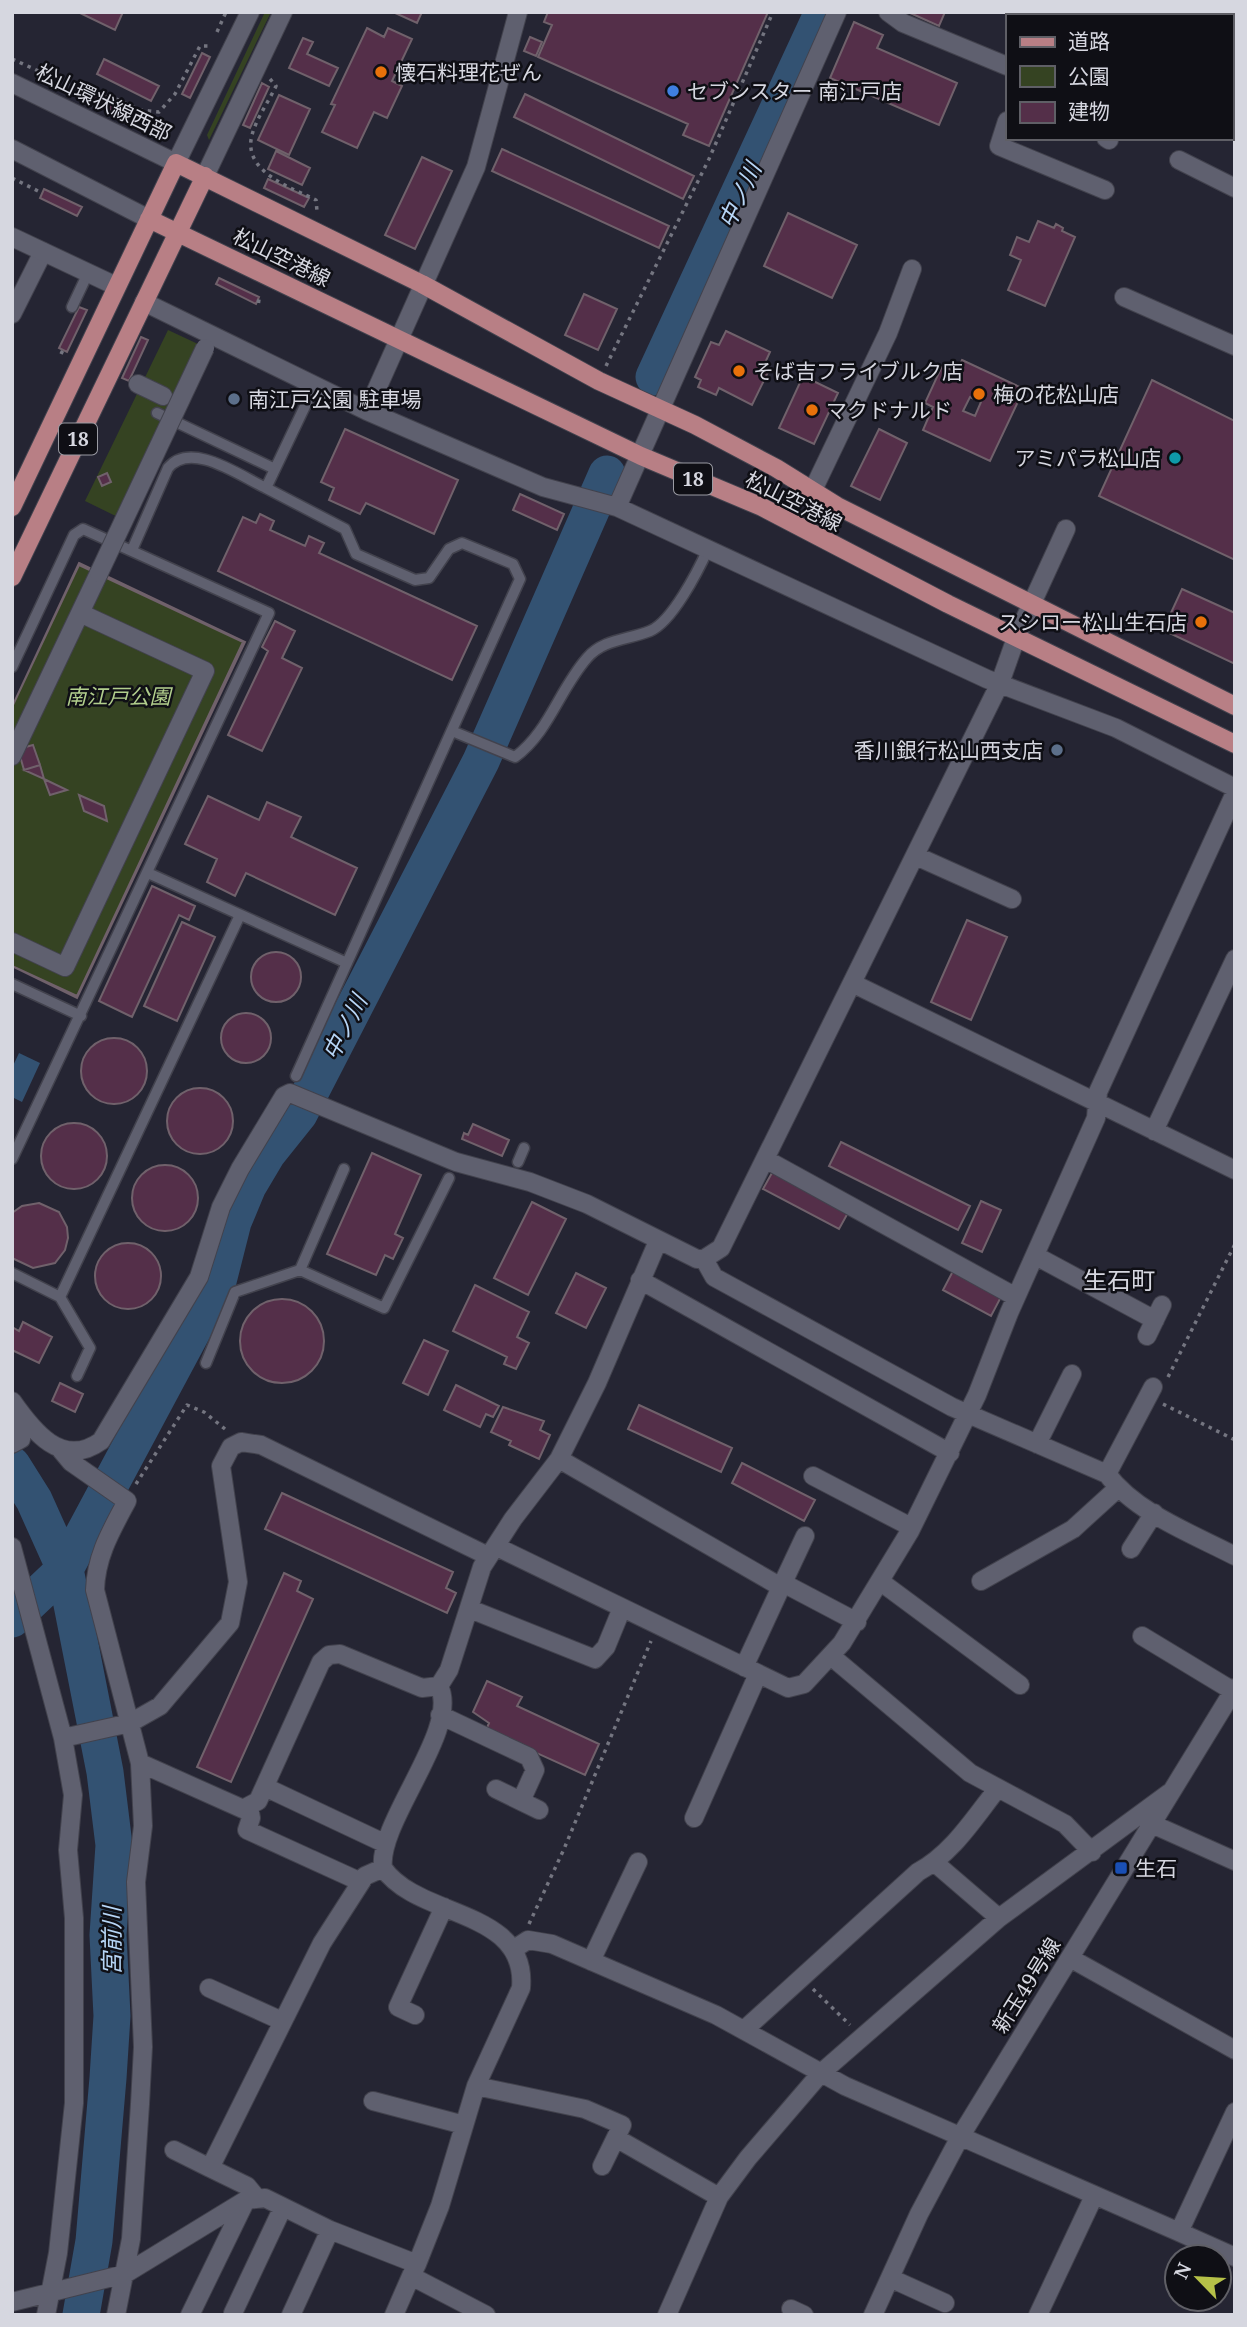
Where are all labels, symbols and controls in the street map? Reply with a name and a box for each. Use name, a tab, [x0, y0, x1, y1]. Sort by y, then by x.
legend	[1006, 14, 1233, 140]
text: 道路	[1068, 27, 1110, 55]
street label: 松山環状線西部	[32, 57, 176, 147]
place label: 懐石料理花ぜん	[395, 58, 542, 86]
text: 公園	[1068, 62, 1110, 90]
marker: 懐石料理花ぜん	[373, 64, 389, 80]
place label: セブンスター 南江戸店	[687, 77, 902, 105]
marker: セブンスター 南江戸店	[665, 83, 681, 99]
text: 建物	[1068, 97, 1110, 125]
water label: 中ノ川	[710, 154, 769, 233]
street label: 松山空港線	[229, 221, 335, 293]
place label: そば吉フライブルク店	[753, 357, 963, 385]
marker: そば吉フライブルク店	[731, 363, 747, 379]
place label: 梅の花松山店	[993, 380, 1119, 408]
place label: 南江戸公園 駐車場	[248, 385, 421, 413]
marker: 梅の花松山店	[971, 386, 987, 402]
marker: 南江戸公園 駐車場	[226, 391, 242, 407]
place label: マクドナルド	[826, 396, 952, 424]
marker: マクドナルド	[804, 402, 820, 418]
road number: 18	[59, 424, 97, 454]
place label: アミパラ松山店	[1014, 444, 1161, 472]
marker: アミパラ松山店	[1167, 450, 1183, 466]
road number: 18	[674, 464, 712, 494]
street label: 松山空港線	[741, 465, 847, 537]
place label: スシロー松山生石店	[998, 608, 1187, 636]
marker: スシロー松山生石店	[1193, 614, 1209, 630]
park label: 南江戸公園	[66, 682, 173, 710]
place label: 香川銀行松山西支店	[854, 736, 1043, 764]
marker: 香川銀行松山西支店	[1049, 742, 1065, 758]
water label: 中ノ川	[314, 986, 375, 1065]
district label: 生石町	[1083, 1263, 1155, 1296]
place label: 生石	[1135, 1854, 1177, 1882]
marker: 生石	[1113, 1860, 1129, 1876]
water label: 宮前川	[95, 1904, 127, 1976]
street label: 新玉49号線	[986, 1932, 1066, 2038]
north arrow	[1163, 2243, 1233, 2313]
text: N	[1168, 2259, 1198, 2283]

